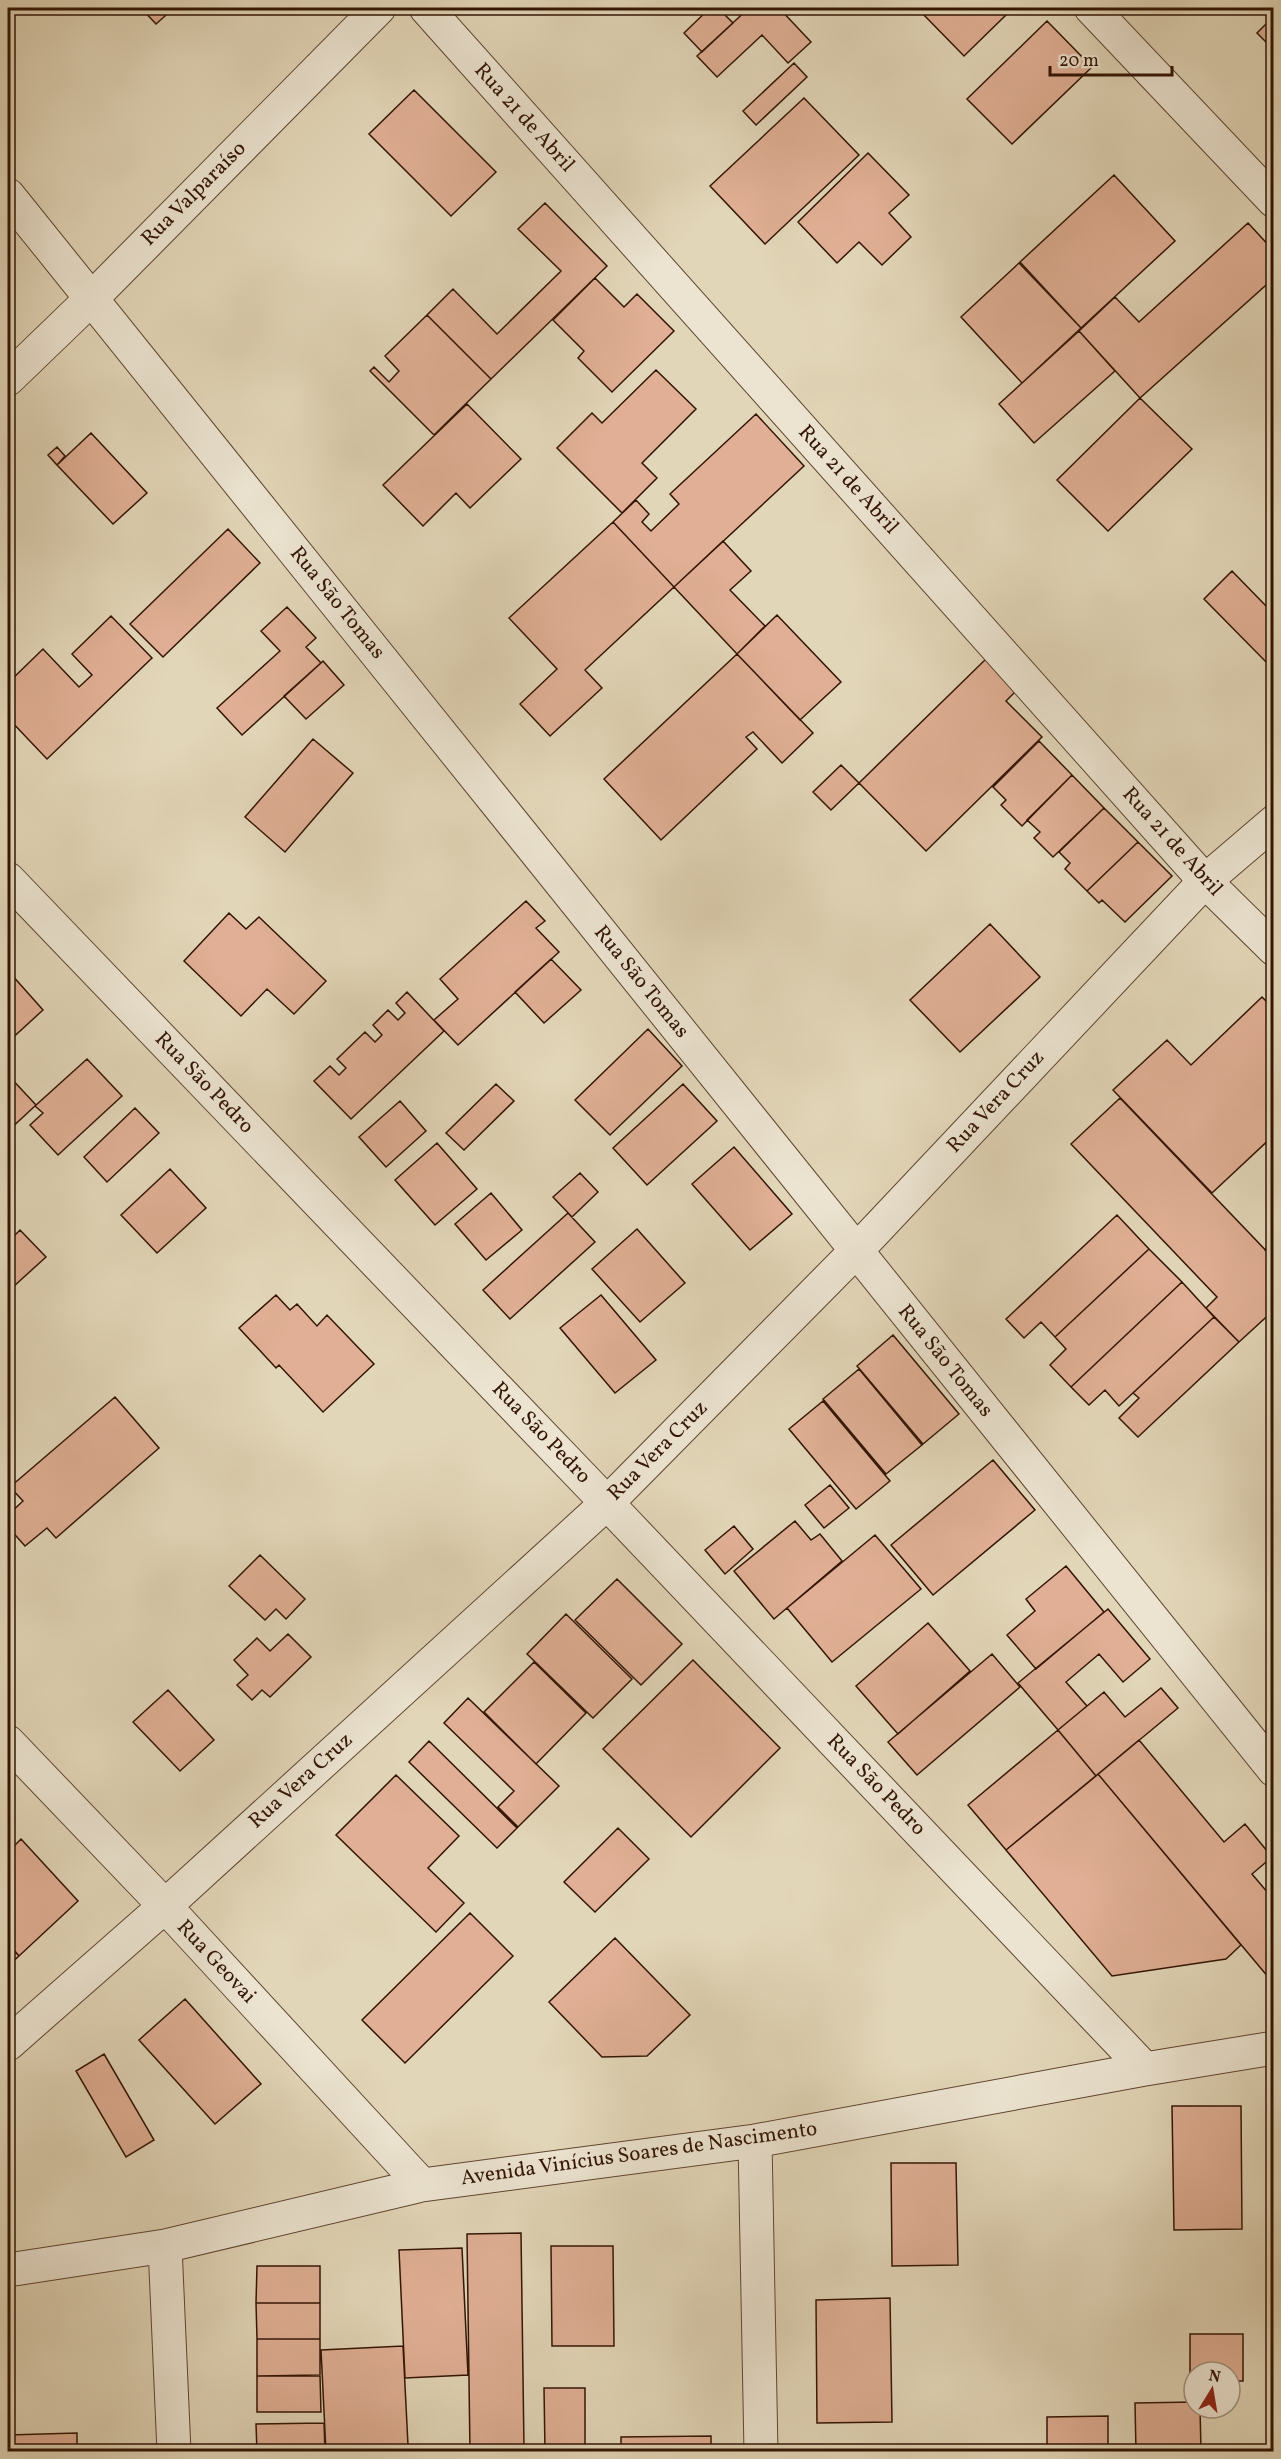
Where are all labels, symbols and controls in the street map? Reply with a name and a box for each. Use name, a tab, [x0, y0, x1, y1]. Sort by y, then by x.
scale bar	[1050, 39, 1172, 77]
text: 20 m	[1059, 49, 1099, 74]
street label: Rua 21 de Abril	[467, 57, 581, 179]
street label: Rua Valparaíso	[135, 135, 253, 253]
street label: Rua 21 de Abril	[791, 419, 905, 541]
street label: Rua São Tomas	[282, 540, 392, 666]
street label: Rua 21 de Abril	[1115, 781, 1229, 903]
street label: Rua São Tomas	[586, 919, 696, 1045]
street label: Rua São Pedro	[148, 1026, 260, 1140]
street label: Rua Vera Cruz	[941, 1044, 1051, 1160]
street label: Rua São Tomas	[890, 1298, 1000, 1424]
street label: Rua São Pedro	[485, 1376, 597, 1490]
street label: Rua Vera Cruz	[601, 1394, 715, 1508]
street label: Rua Vera Cruz	[243, 1726, 359, 1836]
street label: Rua São Pedro	[820, 1728, 932, 1842]
street label: Rua Geovai	[170, 1914, 262, 2010]
street label: Avenida Vinícius Soares de Nascimento	[459, 2115, 819, 2193]
north arrow	[1182, 2360, 1242, 2420]
text: N	[1207, 2365, 1223, 2389]

